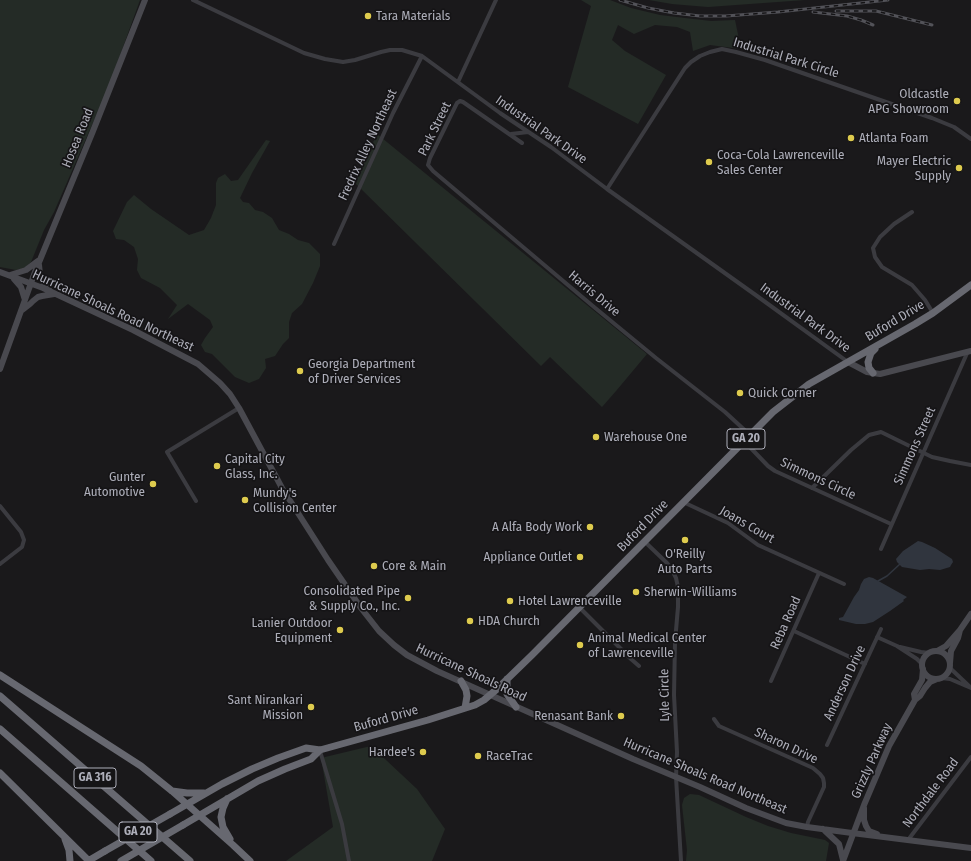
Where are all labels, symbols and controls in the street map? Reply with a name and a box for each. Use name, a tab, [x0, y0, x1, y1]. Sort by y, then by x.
place label: Tara Materials	[376, 8, 450, 24]
marker: Tara Materials	[363, 11, 373, 21]
street label: Industrial Park Circle	[731, 34, 841, 82]
place label: Oldcastle APG Showroom	[868, 86, 949, 117]
street label: Fredrix Alley Northeast	[335, 87, 401, 203]
street label: Industrial Park Drive	[492, 93, 590, 167]
marker: Oldcastle APG Showroom	[952, 96, 962, 106]
street label: Park Street	[415, 99, 455, 159]
street label: Hosea Road	[59, 106, 97, 170]
place label: Atlanta Foam	[859, 130, 928, 146]
marker: Atlanta Foam	[846, 133, 856, 143]
place label: Coca-Cola Lawrenceville Sales Center	[717, 147, 845, 178]
place label: Mayer Electric Supply	[877, 153, 951, 184]
marker: Coca-Cola Lawrenceville Sales Center	[704, 157, 714, 167]
marker: Mayer Electric Supply	[954, 163, 964, 173]
street label: Hurricane Shoals Road Northeast	[30, 267, 196, 355]
street label: Harris Drive	[565, 268, 623, 320]
street label: Industrial Park Drive	[757, 280, 853, 356]
street label: Buford Drive	[863, 297, 927, 345]
place label: Georgia Department of Driver Services	[308, 356, 415, 387]
marker: Georgia Department of Driver Services	[295, 366, 305, 376]
place label: Quick Corner	[748, 385, 816, 401]
marker: Quick Corner	[735, 388, 745, 398]
street label: Simmons Street	[891, 404, 939, 488]
place label: Warehouse One	[604, 429, 687, 445]
road number: GA 20	[727, 429, 765, 449]
marker: Warehouse One	[591, 432, 601, 442]
place label: Capital City Glass, Inc.	[225, 451, 285, 482]
street label: Simmons Circle	[778, 455, 858, 503]
marker: Capital City Glass, Inc.	[212, 461, 222, 471]
place label: Gunter Automotive	[84, 469, 145, 500]
marker: Gunter Automotive	[148, 479, 158, 489]
place label: Mundy's Collision Center	[253, 485, 337, 516]
marker: Mundy's Collision Center	[240, 495, 250, 505]
street label: Buford Drive	[614, 497, 672, 555]
street label: Joans Court	[717, 503, 777, 547]
place label: A Alfa Body Work	[492, 519, 582, 535]
marker: A Alfa Body Work	[585, 522, 595, 532]
marker: O'Reilly Auto Parts	[680, 535, 690, 545]
place label: O'Reilly Auto Parts	[658, 546, 712, 577]
place label: Appliance Outlet	[483, 549, 572, 565]
marker: Appliance Outlet	[575, 552, 585, 562]
place label: Core & Main	[382, 558, 446, 574]
marker: Core & Main	[369, 561, 379, 571]
place label: Consolidated Pipe & Supply Co., Inc.	[304, 583, 400, 614]
place label: Sherwin-Williams	[644, 584, 737, 600]
marker: Sherwin-Williams	[631, 587, 641, 597]
marker: Consolidated Pipe & Supply Co., Inc.	[403, 593, 413, 603]
place label: Hotel Lawrenceville	[518, 593, 622, 609]
street label: Reba Road	[767, 594, 805, 652]
marker: Hotel Lawrenceville	[505, 596, 515, 606]
place label: HDA Church	[478, 613, 540, 629]
place label: Lanier Outdoor Equipment	[252, 615, 332, 646]
marker: HDA Church	[465, 616, 475, 626]
marker: Lanier Outdoor Equipment	[335, 625, 345, 635]
place label: Animal Medical Center of Lawrenceville	[588, 630, 706, 661]
street label: Hurricane Shoals Road	[413, 640, 529, 706]
marker: Animal Medical Center of Lawrenceville	[575, 640, 585, 650]
street label: Anderson Drive	[821, 643, 869, 723]
street label: Lyle Circle	[657, 668, 673, 722]
place label: Sant Nirankari Mission	[227, 692, 303, 723]
marker: Sant Nirankari Mission	[306, 702, 316, 712]
street label: Buford Drive	[352, 702, 420, 736]
place label: Renasant Bank	[534, 708, 613, 724]
marker: Renasant Bank	[616, 711, 626, 721]
street label: Grizzly Parkway	[848, 721, 896, 801]
street label: Sharon Drive	[752, 725, 820, 767]
street label: Hurricane Shoals Road Northeast	[621, 734, 789, 818]
place label: Hardee's	[369, 744, 415, 760]
marker: Hardee's	[418, 747, 428, 757]
place label: RaceTrac	[486, 748, 533, 764]
marker: RaceTrac	[473, 751, 483, 761]
street label: Northdale Road	[900, 755, 962, 831]
road number: GA 316	[74, 768, 116, 788]
road number: GA 20	[119, 822, 157, 842]

